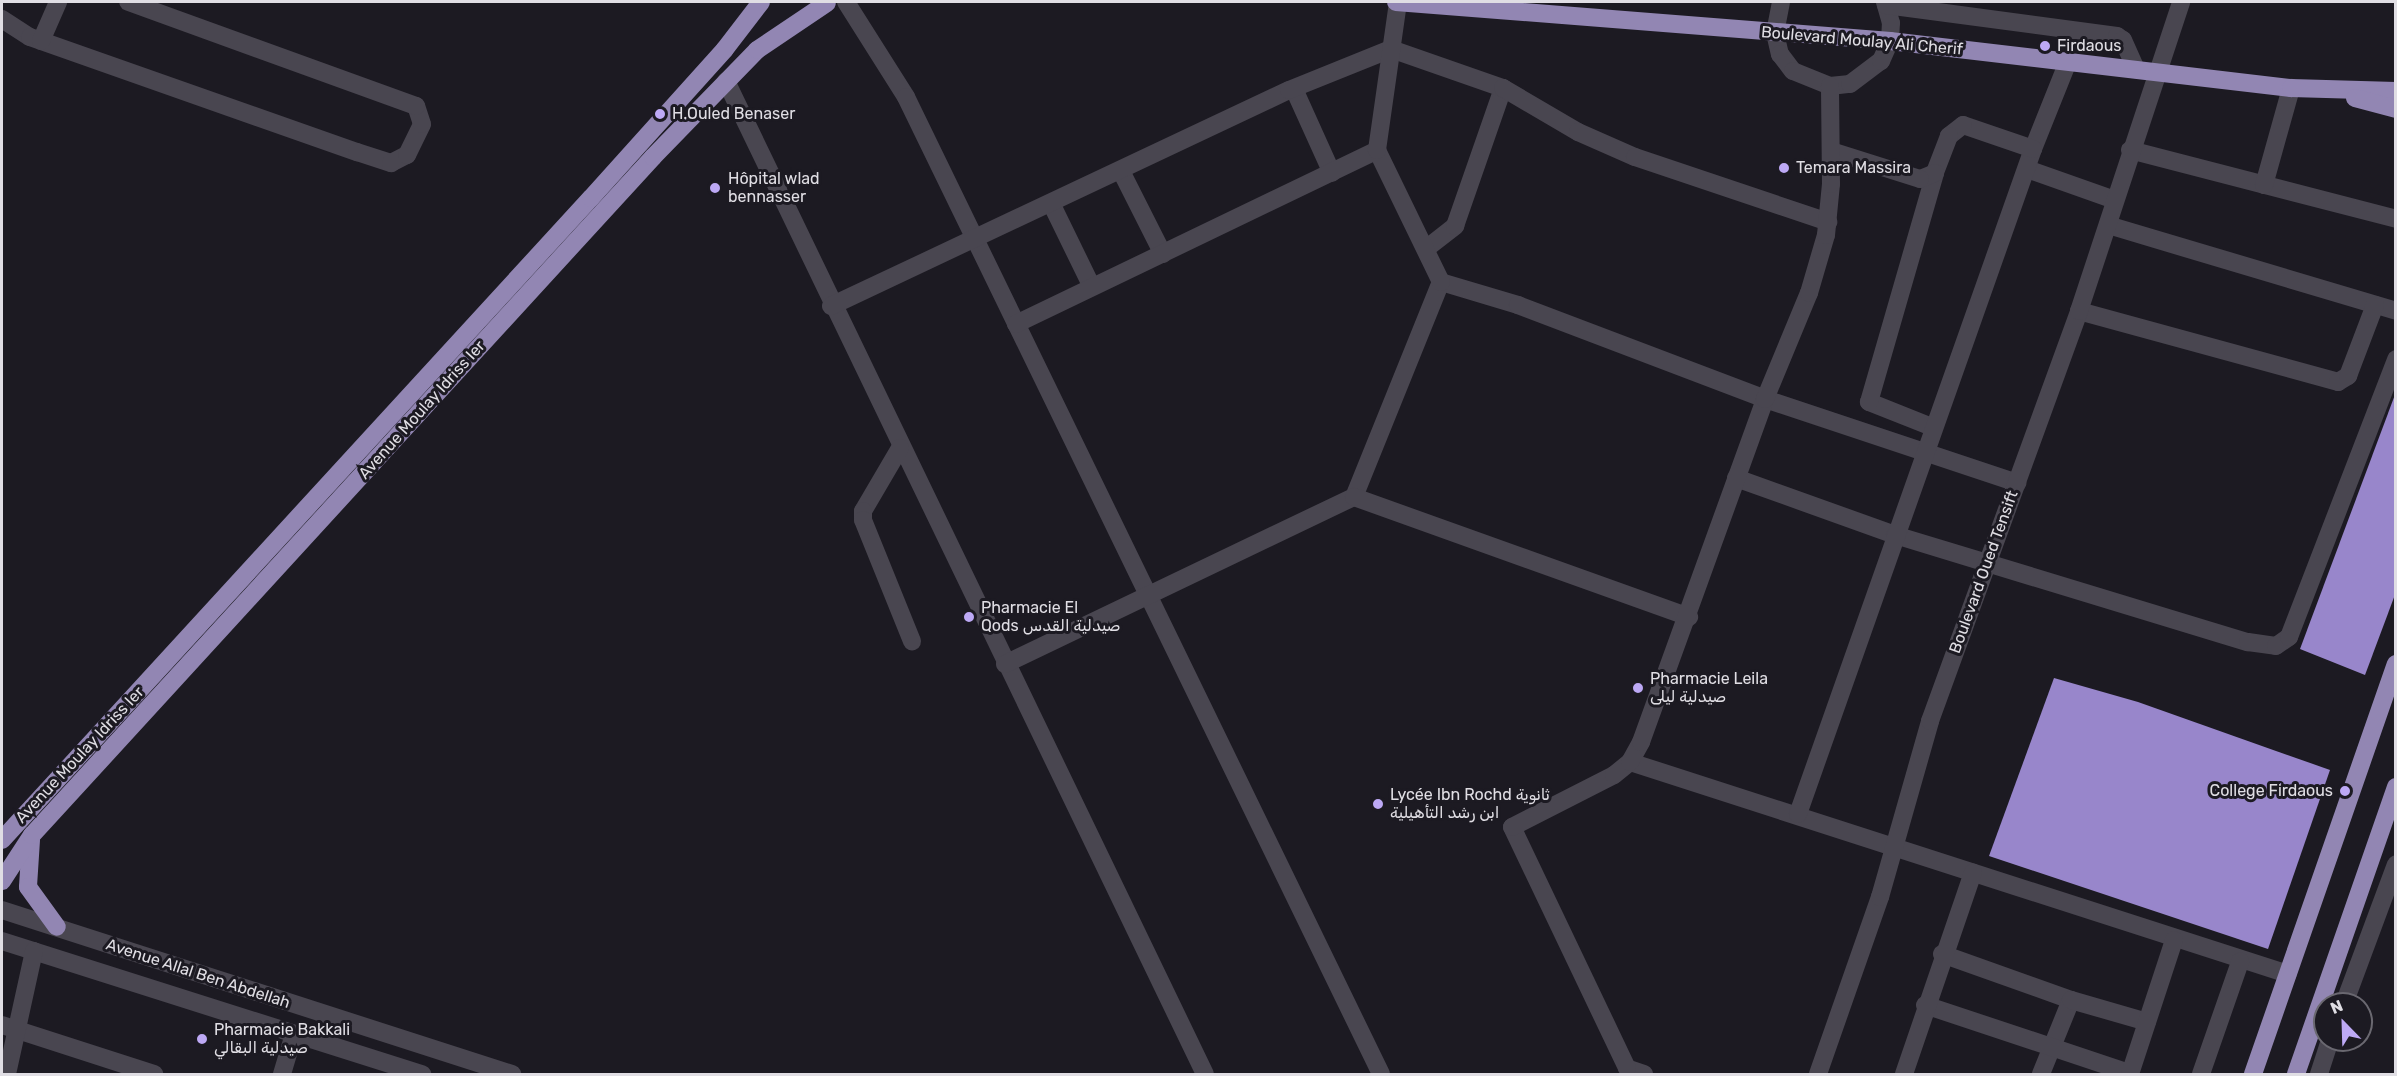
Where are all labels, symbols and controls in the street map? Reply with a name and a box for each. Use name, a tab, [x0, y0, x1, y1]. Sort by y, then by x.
street label: Boulevard Moulay Ali Cherif	[1760, 23, 1964, 59]
place label: Firdaous	[2057, 36, 2121, 56]
marker: Firdaous	[2038, 39, 2052, 53]
place label: H.Ouled Benaser	[672, 104, 795, 124]
marker: H.Ouled Benaser	[653, 107, 667, 121]
place label: Temara Massira	[1796, 158, 1911, 178]
marker: Temara Massira	[1777, 161, 1791, 175]
place label: Hôpital wlad bennasser	[728, 169, 820, 207]
marker: Hôpital wlad bennasser	[706, 179, 724, 197]
street label: Avenue Moulay Idriss Ier	[355, 337, 489, 483]
street label: Boulevard Oued Tensift	[1945, 488, 2023, 656]
place label: Pharmacie El Qods صيدلية القدس	[981, 598, 1120, 636]
marker: Pharmacie El Qods صيدلية القدس	[962, 610, 976, 624]
place label: Pharmacie Leila صيدلية ليلى	[1650, 669, 1768, 707]
marker: Pharmacie Leila صيدلية ليلى	[1631, 681, 1645, 695]
street label: Avenue Moulay Idriss Ier	[12, 683, 148, 827]
place label: College Firdaous	[2210, 781, 2333, 801]
marker: College Firdaous	[2338, 784, 2352, 798]
place label: Lycée Ibn Rochd ثانوية ابن رشد التأهيلية	[1390, 785, 1550, 823]
marker: Lycée Ibn Rochd ثانوية ابن رشد التأهيلية	[1371, 797, 1385, 811]
street label: Avenue Allal Ben Abdellah	[103, 935, 293, 1013]
north arrow	[2313, 992, 2373, 1052]
text: N	[2328, 996, 2346, 1018]
place label: Pharmacie Bakkali صيدلية البقالي	[214, 1020, 350, 1058]
marker: Pharmacie Bakkali صيدلية البقالي	[195, 1032, 209, 1046]

